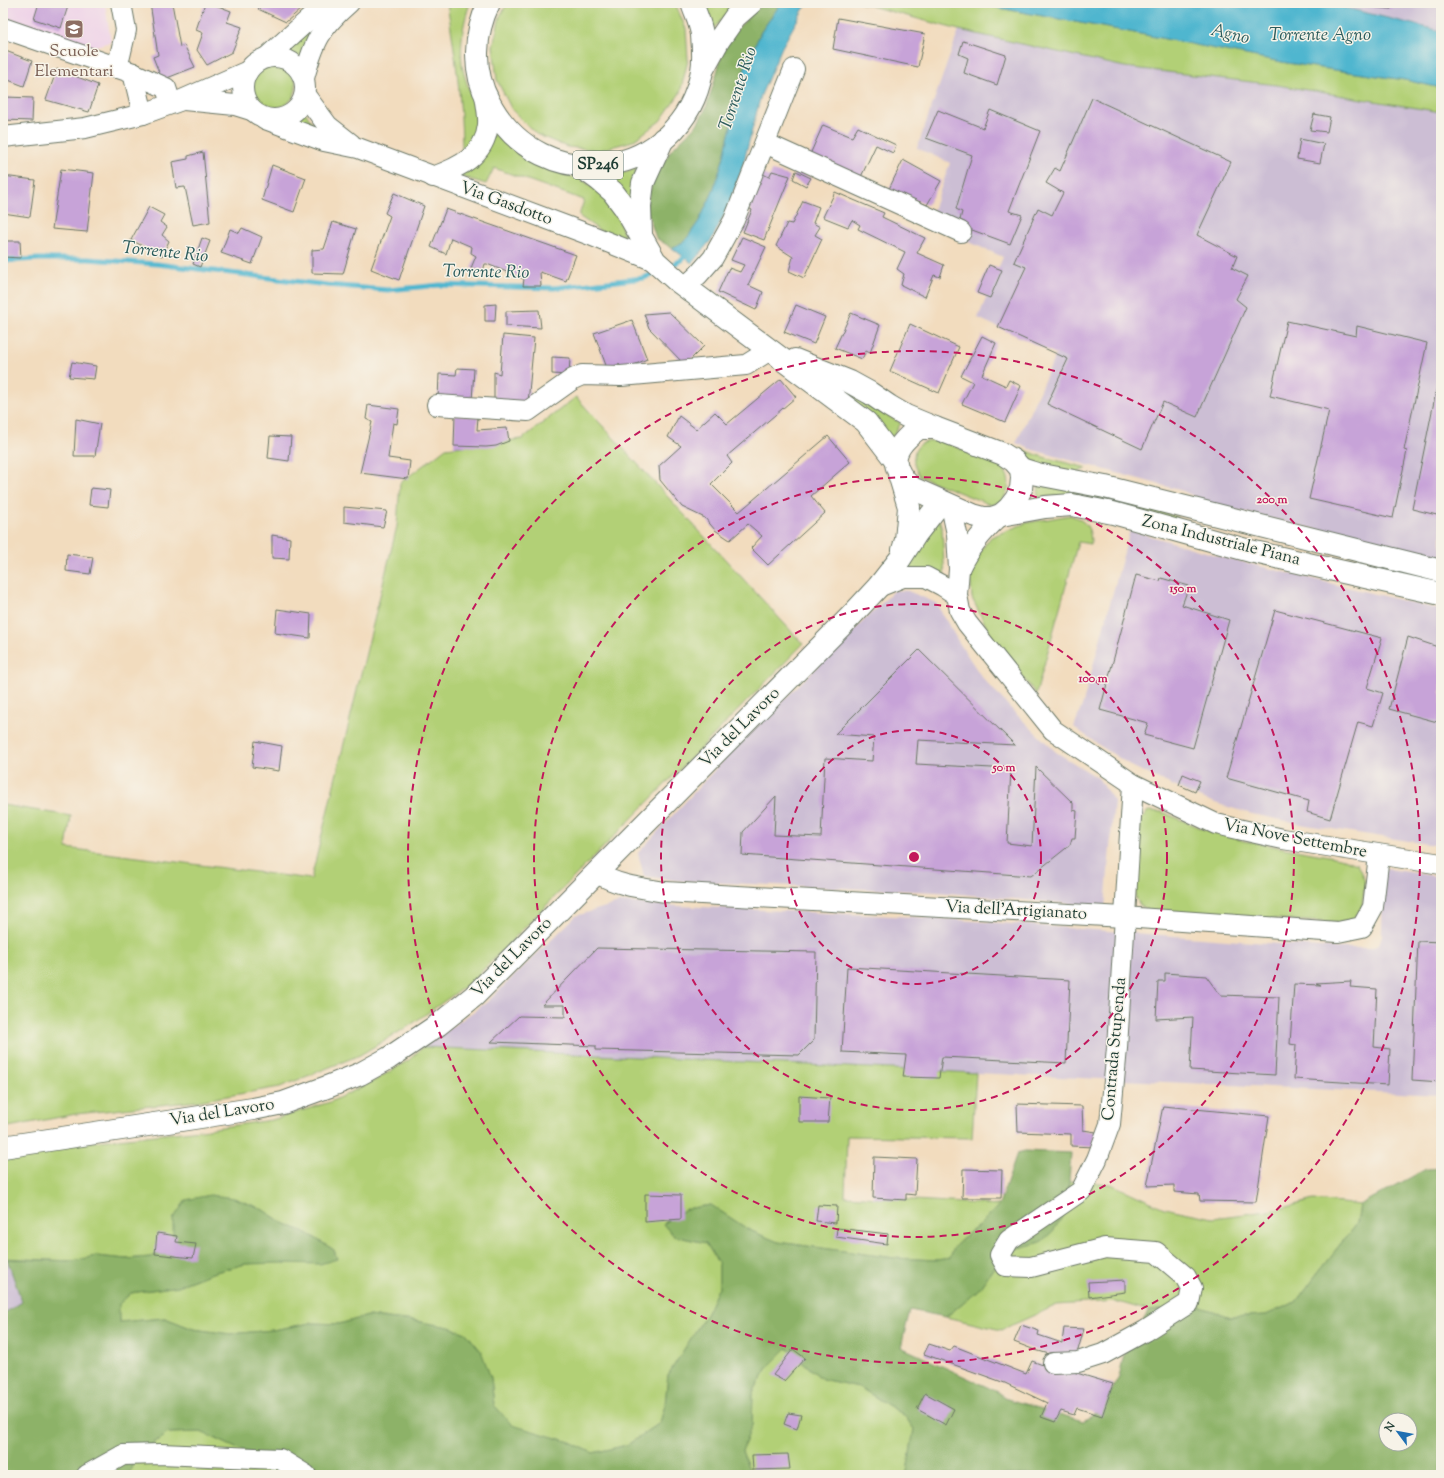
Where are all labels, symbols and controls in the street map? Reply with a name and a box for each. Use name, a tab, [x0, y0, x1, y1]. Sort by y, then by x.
school or university icon: Scuole Elementari	[63, 18, 85, 40]
water label: Agno	[1208, 18, 1252, 52]
water label: Torrente Agno	[1269, 23, 1371, 49]
place label: Scuole Elementari	[34, 40, 114, 84]
water label: Torrente Rio	[713, 44, 765, 134]
road number: SP246	[573, 151, 623, 179]
street label: Via Gasdotto	[456, 176, 556, 232]
water label: Torrente Rio	[121, 236, 209, 270]
water label: Torrente Rio	[442, 259, 530, 287]
text: 200 m	[1257, 491, 1287, 509]
street label: Zona Industriale Piana	[1139, 510, 1303, 572]
text: 150 m	[1168, 580, 1197, 598]
text: 100 m	[1077, 670, 1108, 688]
street label: Via del Lavoro	[694, 682, 786, 774]
text: 50 m	[992, 759, 1016, 777]
street label: Via Nove Settembre	[1221, 813, 1369, 865]
centre of rings	[907, 850, 921, 864]
street label: Via dell'Artigianato	[944, 895, 1088, 927]
street label: Via del Lavoro	[466, 912, 558, 1004]
street label: Contrada Stupenda	[1097, 976, 1133, 1122]
street label: Via del Lavoro	[168, 1093, 276, 1133]
north arrow	[1378, 1412, 1418, 1452]
text: N	[1381, 1419, 1400, 1436]

